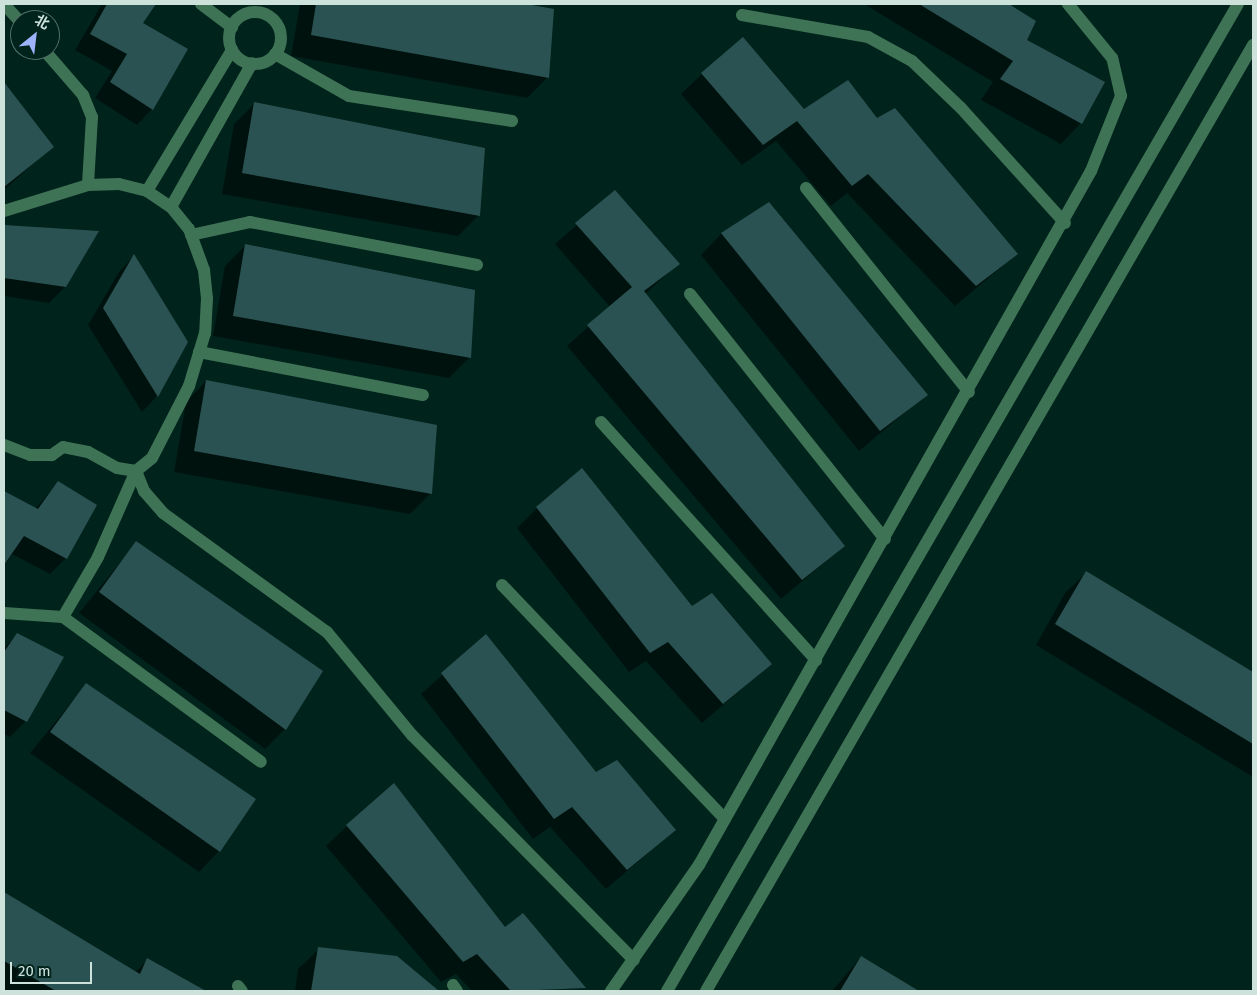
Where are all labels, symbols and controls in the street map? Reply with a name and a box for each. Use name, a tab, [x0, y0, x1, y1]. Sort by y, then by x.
north arrow	[10, 10, 60, 60]
text: 北	[32, 11, 52, 33]
scale bar	[12, 952, 95, 984]
text: 20 m	[18, 962, 51, 980]

